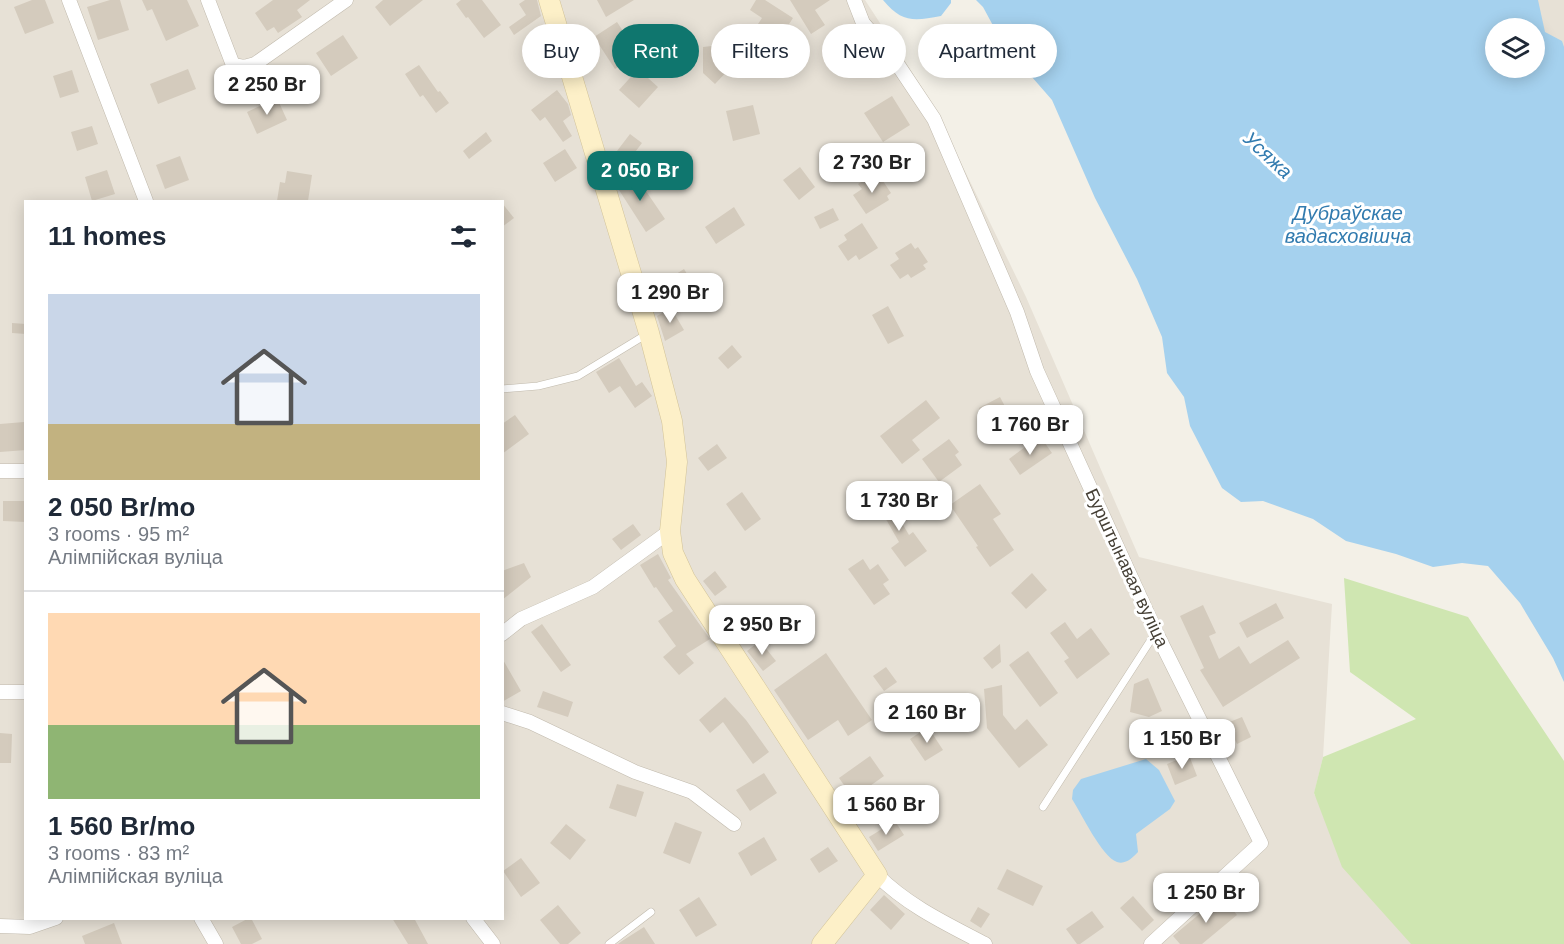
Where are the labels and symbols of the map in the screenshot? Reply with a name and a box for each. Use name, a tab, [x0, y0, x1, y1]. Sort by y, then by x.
pin: 2 250 Br	[205, 65, 329, 116]
water label: Усяжа	[1239, 127, 1297, 183]
pin: 2 730 Br	[810, 143, 934, 194]
pin: 2 050 Br	[578, 151, 702, 202]
water label: Дубраўскае вадасховішча	[1285, 202, 1411, 247]
pin: 1 290 Br	[608, 273, 732, 324]
pin: 1 760 Br	[968, 405, 1092, 456]
pin: 1 730 Br	[837, 481, 961, 532]
street label: Бурштынавая вуліца	[1081, 486, 1173, 651]
pin: 2 950 Br	[700, 605, 824, 656]
pin: 2 160 Br	[865, 693, 989, 744]
pin: 1 150 Br	[1120, 719, 1244, 770]
pin: 1 560 Br	[824, 785, 948, 836]
pin: 1 250 Br	[1144, 873, 1268, 924]

